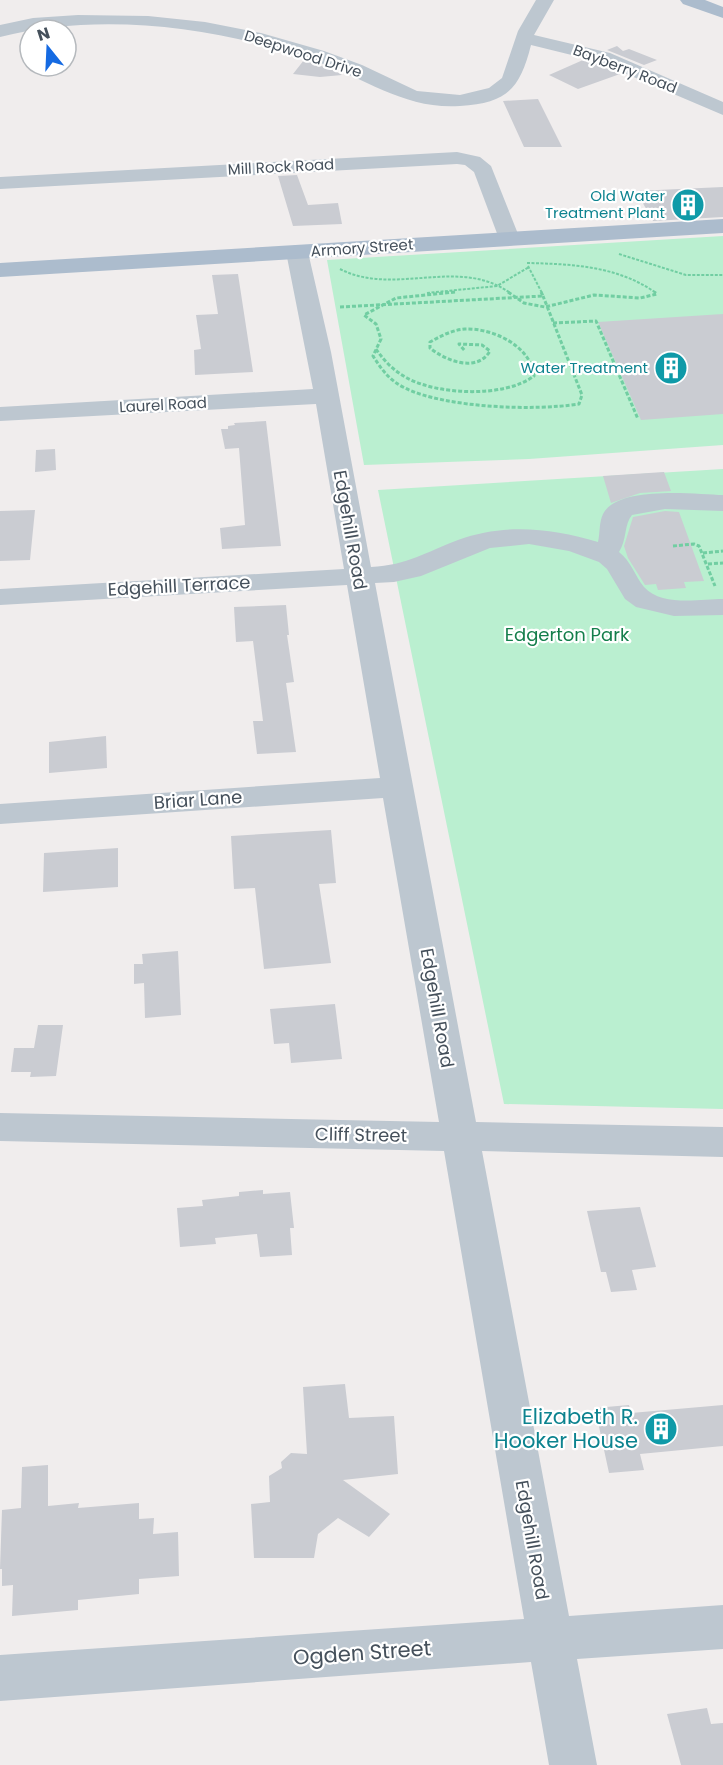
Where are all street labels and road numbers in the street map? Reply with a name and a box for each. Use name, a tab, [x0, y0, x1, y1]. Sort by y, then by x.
street label: Deepwood Drive	[242, 25, 365, 82]
street label: Bayberry Road	[570, 39, 680, 98]
street label: Mill Rock Road	[227, 153, 335, 180]
street label: Armory Street	[310, 233, 414, 262]
street label: Laurel Road	[119, 392, 207, 417]
street label: Edgehill Road	[328, 468, 373, 592]
street label: Edgehill Terrace	[107, 569, 251, 602]
street label: Briar Lane	[153, 784, 243, 815]
street label: Edgehill Road	[415, 946, 460, 1070]
street label: Cliff Street	[315, 1121, 407, 1148]
street label: Edgehill Road	[510, 1478, 555, 1602]
street label: Ogden Street	[292, 1633, 432, 1672]

